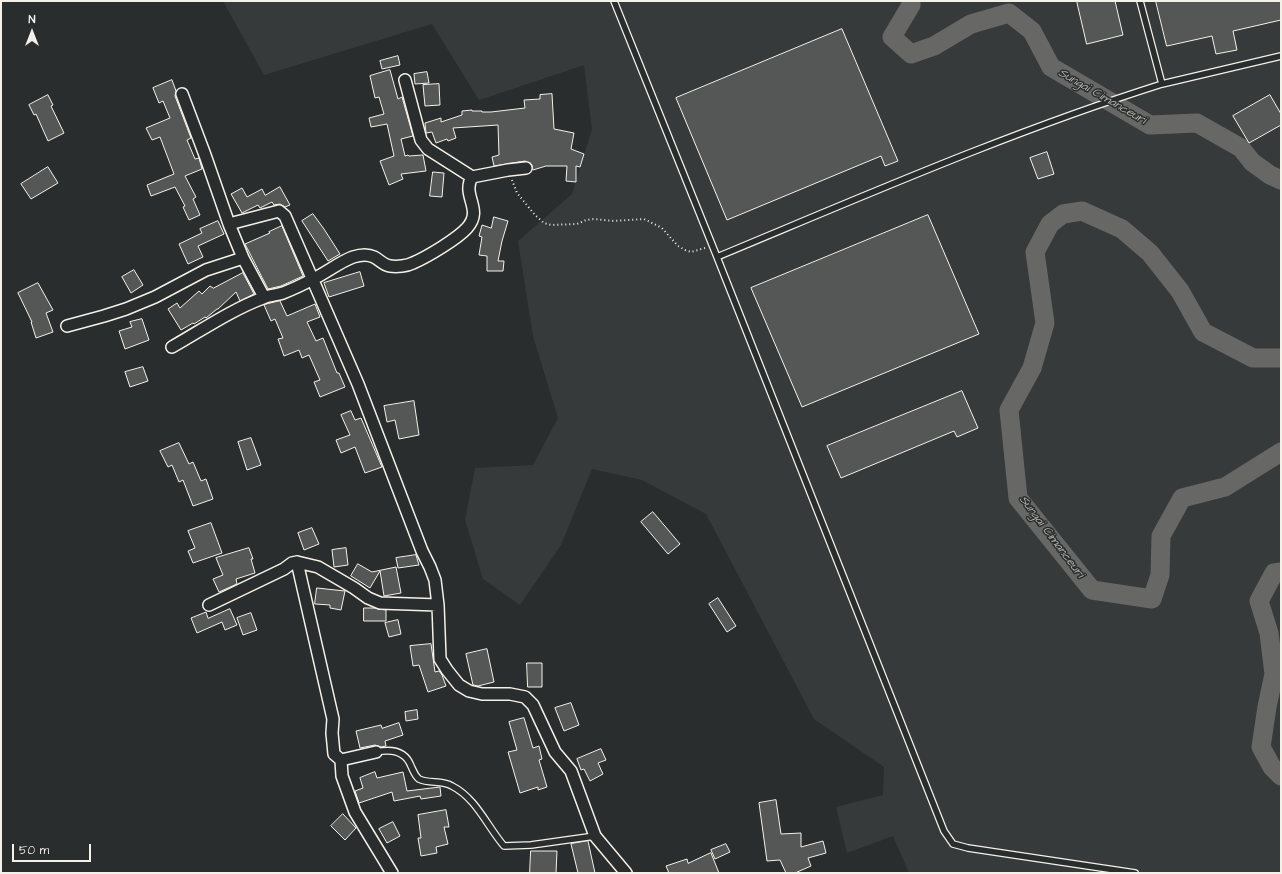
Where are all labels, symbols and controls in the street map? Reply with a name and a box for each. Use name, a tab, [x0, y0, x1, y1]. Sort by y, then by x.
north arrow	[12, 12, 52, 52]
text: N	[29, 12, 35, 27]
water label: Sungai Cimanceuri	[1055, 66, 1149, 128]
water label: Sungai Cimanceuri	[1015, 493, 1087, 581]
scale bar	[14, 836, 93, 862]
text: 50 m	[19, 842, 49, 859]

